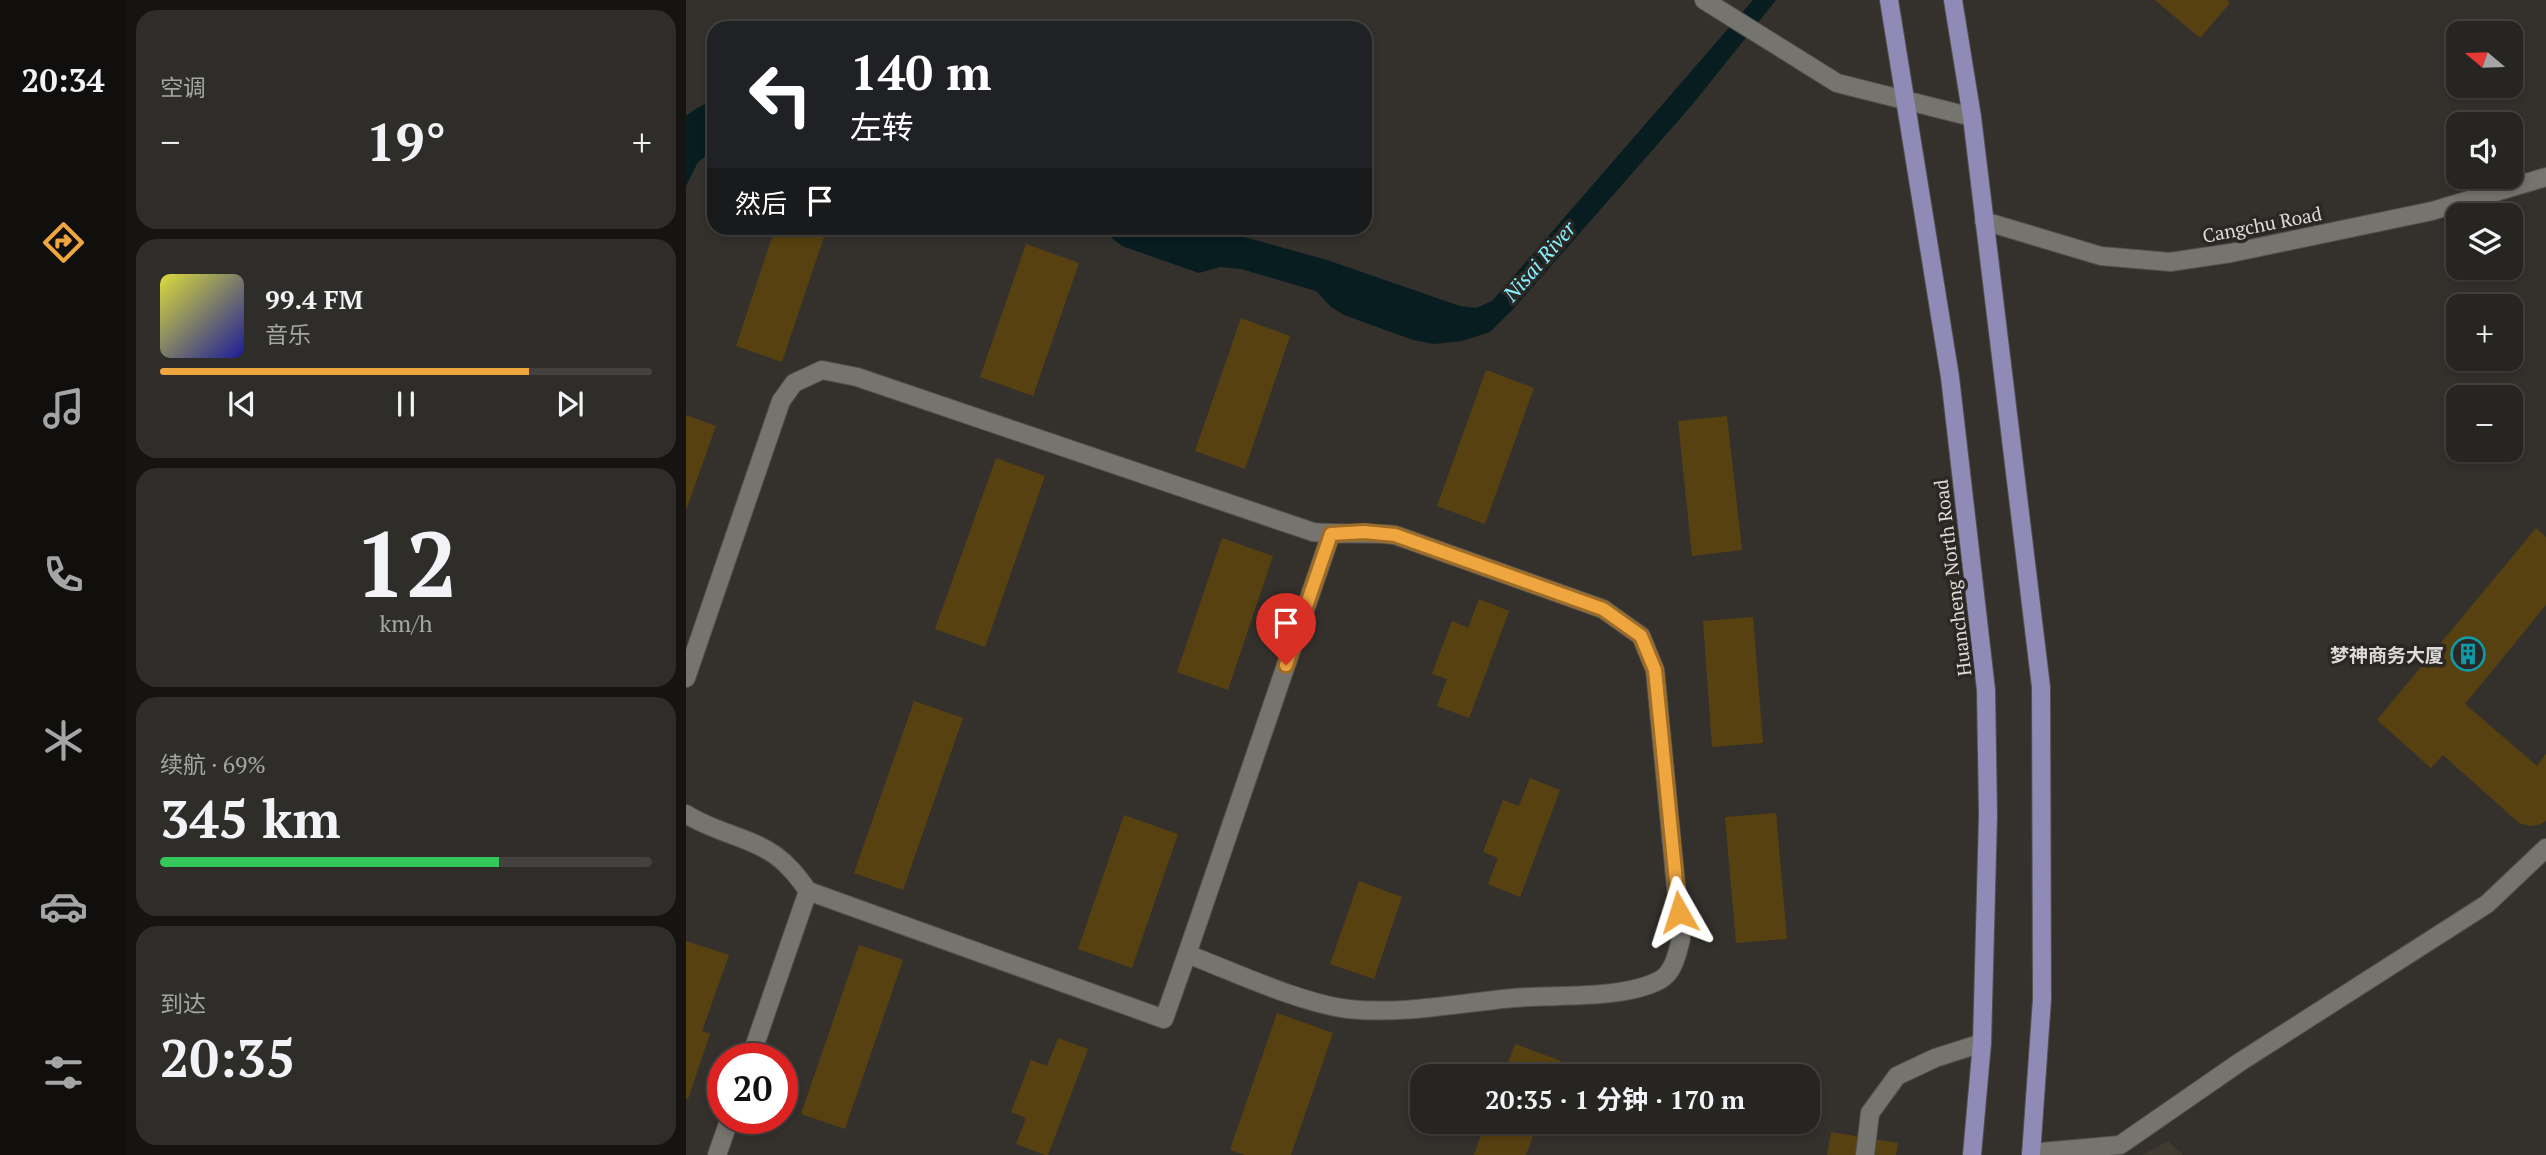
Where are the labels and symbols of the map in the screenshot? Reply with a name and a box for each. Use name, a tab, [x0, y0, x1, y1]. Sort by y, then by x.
north arrow	[2446, 21, 2524, 98]
street label: Cangchu Road	[2200, 200, 2324, 248]
water label: Nisai River	[1496, 214, 1582, 308]
street label: Huancheng North Road	[1927, 478, 1976, 678]
pin	[1256, 593, 1316, 665]
building icon: 梦神商务大厦	[2449, 635, 2487, 673]
place label: 梦神商务大厦	[2330, 642, 2444, 667]
position arrow	[1642, 875, 1716, 949]
speed limit sign: 20	[707, 1043, 798, 1134]

